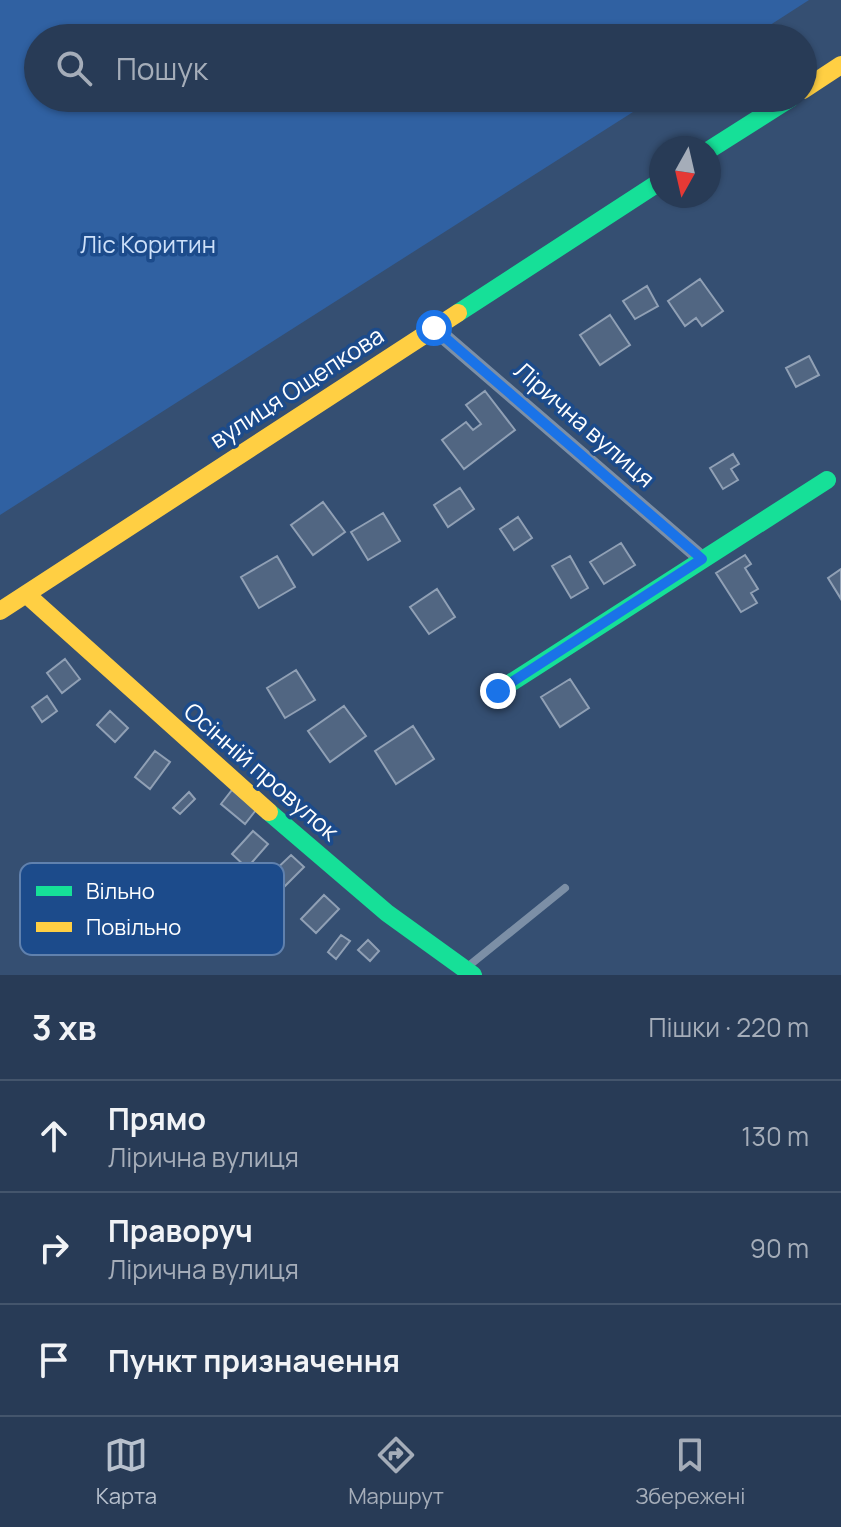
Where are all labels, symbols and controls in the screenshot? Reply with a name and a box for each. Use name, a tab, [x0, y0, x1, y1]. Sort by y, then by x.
search box	[24, 24, 817, 112]
icon: search	[52, 46, 96, 90]
text: Пошук	[116, 48, 208, 89]
north arrow	[649, 136, 721, 208]
park label: Ліс Коритин	[80, 227, 216, 260]
route start	[416, 310, 452, 346]
street label: вулиця Ощепкова	[203, 318, 389, 455]
street label: Лірична вулиця	[508, 354, 662, 494]
route end	[480, 673, 516, 709]
street label: Осінній провулок	[177, 694, 347, 848]
legend	[20, 863, 284, 955]
text: Вільно	[86, 876, 155, 906]
text: Повільно	[86, 912, 181, 942]
text: 3 хв	[32, 1004, 96, 1050]
text: Пішки · 220 m	[649, 1009, 809, 1045]
text: Прямо	[108, 1098, 206, 1139]
icon: ahead	[32, 1114, 76, 1158]
text: 130 m	[741, 1118, 809, 1154]
text: Лірична вулиця	[108, 1139, 299, 1175]
text: Праворуч	[108, 1210, 253, 1251]
icon: right	[32, 1226, 76, 1270]
text: 90 m	[750, 1230, 809, 1266]
text: Лірична вулиця	[108, 1251, 299, 1287]
icon: arrive	[32, 1338, 76, 1382]
text: Пункт призначення	[108, 1340, 400, 1381]
tab: Карта	[96, 1433, 157, 1511]
tab: Маршрут	[348, 1433, 444, 1511]
tab: Збережені	[635, 1433, 745, 1511]

